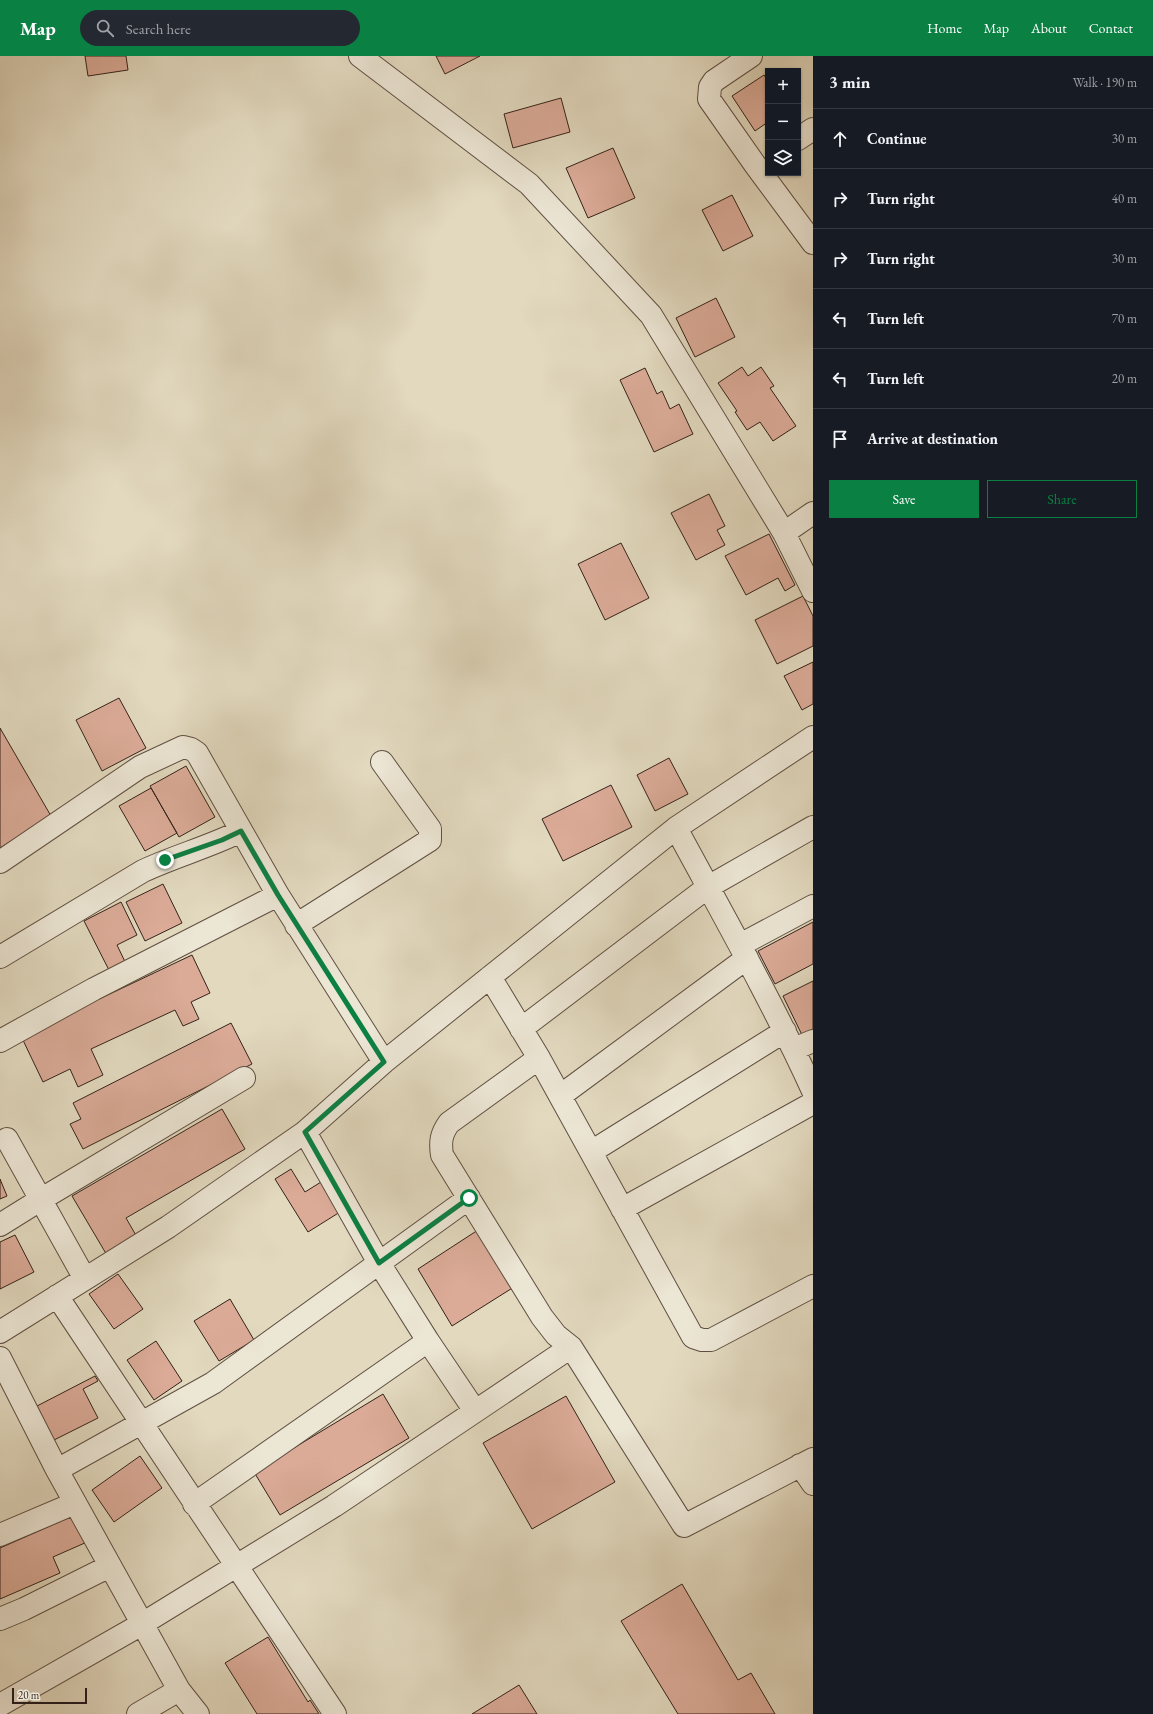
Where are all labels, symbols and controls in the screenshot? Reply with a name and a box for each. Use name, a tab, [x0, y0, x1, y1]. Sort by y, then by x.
search box	[80, 10, 360, 46]
text: Map	[20, 16, 56, 41]
icon: search	[94, 17, 116, 39]
text: Search here	[126, 19, 191, 38]
text: Home	[927, 19, 962, 37]
text: Map	[984, 19, 1009, 37]
text: About	[1031, 19, 1067, 37]
text: Contact	[1089, 19, 1133, 37]
map controls	[765, 68, 801, 176]
button: +	[765, 68, 801, 104]
text: 3 min	[829, 71, 870, 93]
text: Walk · 190 m	[1073, 74, 1137, 91]
button: −	[765, 104, 801, 140]
icon: ahead	[829, 128, 851, 150]
text: Continue	[867, 129, 927, 148]
text: 30 m	[1112, 130, 1137, 147]
button: layers	[765, 140, 801, 176]
icon: right	[829, 188, 851, 210]
text: Turn right	[867, 189, 935, 208]
text: 40 m	[1112, 190, 1137, 207]
icon: right	[829, 248, 851, 270]
text: Turn right	[867, 249, 935, 268]
text: 30 m	[1112, 250, 1137, 267]
icon: left	[829, 308, 851, 330]
text: Turn left	[867, 309, 924, 328]
text: 70 m	[1112, 310, 1137, 327]
icon: left	[829, 368, 851, 390]
text: Turn left	[867, 369, 924, 388]
text: 20 m	[1112, 370, 1137, 387]
icon: arrive	[829, 428, 851, 450]
text: Arrive at destination	[867, 429, 998, 448]
button: Save	[829, 480, 979, 518]
button: Share	[987, 480, 1137, 518]
route end	[156, 851, 174, 869]
route start	[460, 1189, 478, 1207]
scale bar	[12, 1686, 87, 1705]
text: 20 m	[18, 1688, 39, 1702]

